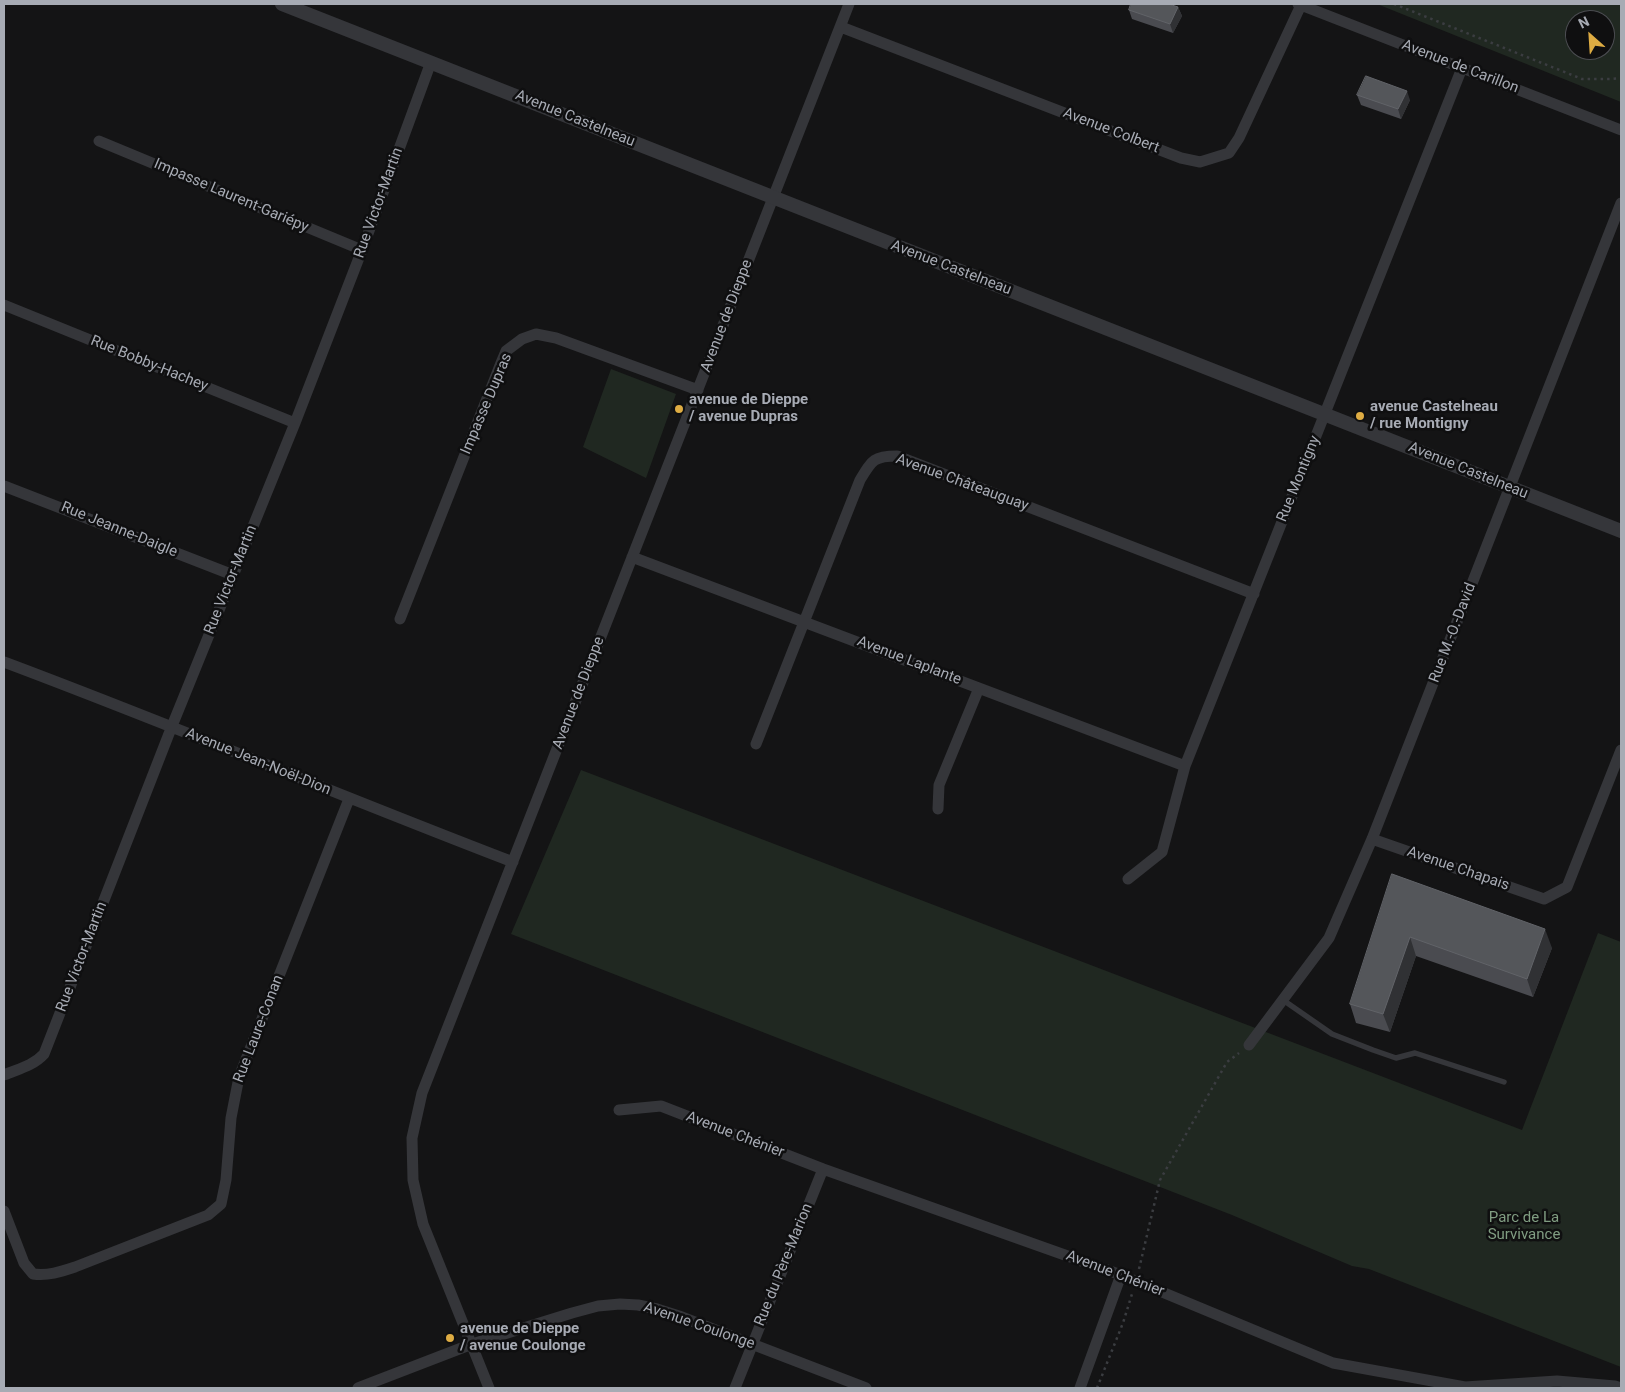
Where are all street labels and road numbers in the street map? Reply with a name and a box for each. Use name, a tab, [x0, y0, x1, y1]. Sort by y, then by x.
street label: Avenue de Carillon	[1399, 36, 1521, 98]
street label: Avenue Castelneau	[512, 87, 638, 151]
street label: Avenue Colbert	[1060, 104, 1162, 158]
street label: Rue Victor-Martin	[351, 145, 407, 261]
street label: Impasse Laurent-Gariépy	[151, 155, 311, 237]
street label: Avenue Castelneau	[888, 237, 1014, 299]
street label: Avenue de Dieppe	[697, 257, 757, 375]
street label: Rue Bobby-Hachey	[88, 332, 210, 396]
street label: Impasse Dupras	[458, 351, 516, 457]
street label: Rue Montigny	[1274, 433, 1324, 525]
street label: Avenue Castelneau	[1405, 439, 1531, 503]
street label: Avenue Châteauguay	[893, 451, 1031, 515]
street label: Rue Jeanne-Daigle	[58, 498, 180, 562]
street label: Rue Victor-Martin	[201, 523, 261, 637]
street label: Rue M.-O.-David	[1426, 581, 1480, 685]
street label: Avenue Laplante	[854, 633, 964, 689]
street label: Avenue de Dieppe	[549, 634, 609, 752]
street label: Avenue Jean-Noël-Dion	[183, 725, 333, 799]
street label: Avenue Chapais	[1405, 843, 1511, 895]
street label: Rue Victor-Martin	[53, 899, 111, 1015]
street label: Rue Laure-Conan	[230, 973, 288, 1085]
street label: Avenue Chénier	[683, 1108, 787, 1162]
street label: Rue du Père-Marion	[751, 1201, 817, 1329]
street label: Avenue Chénier	[1063, 1247, 1167, 1301]
street label: Avenue Coulonge	[641, 1299, 757, 1353]

